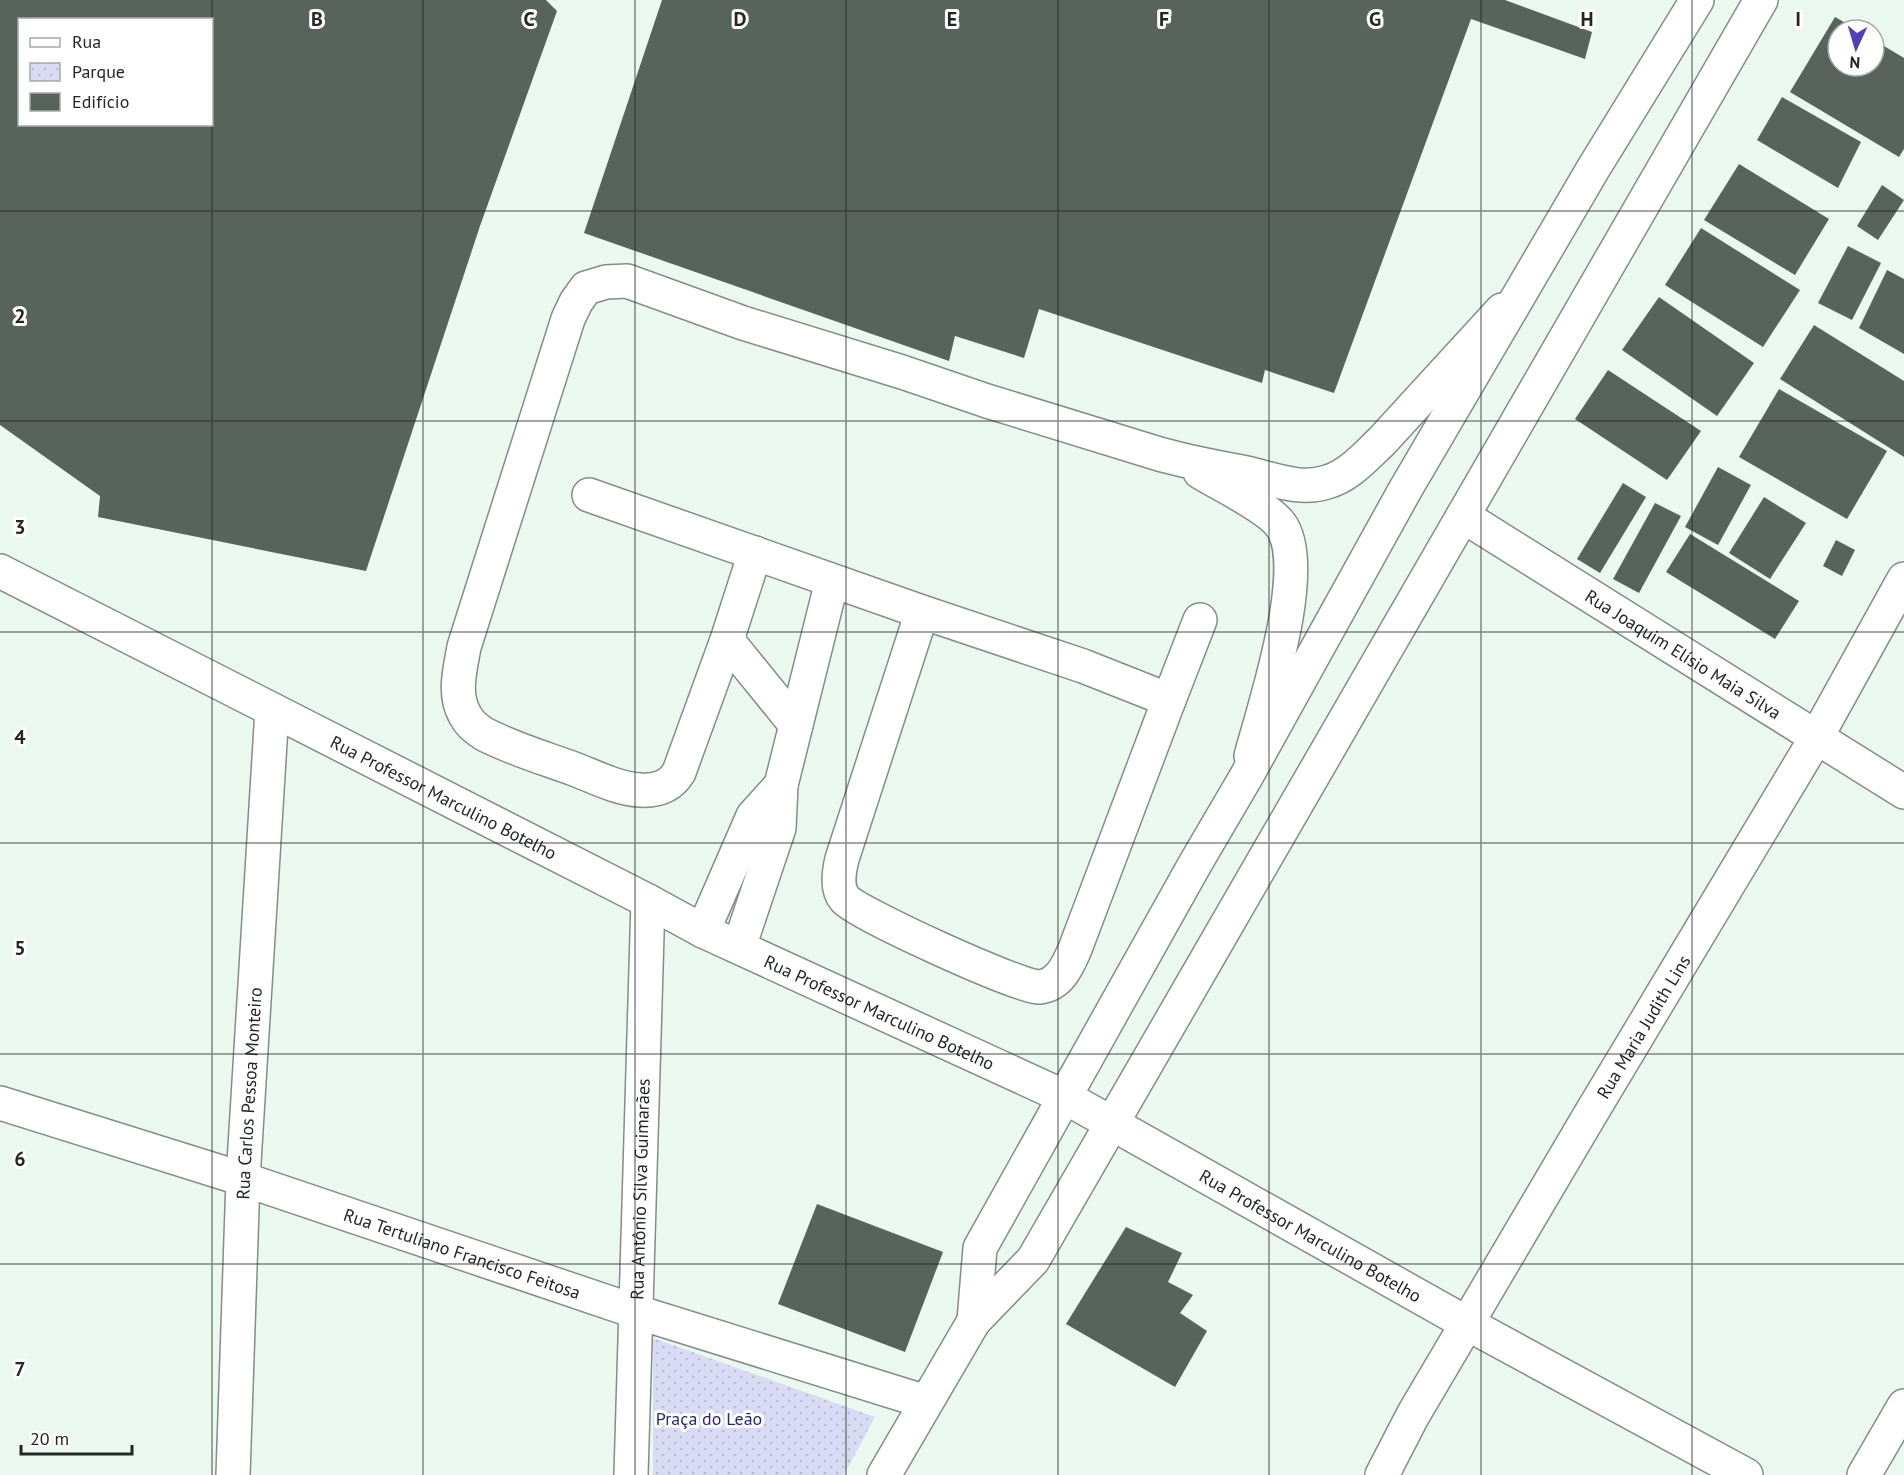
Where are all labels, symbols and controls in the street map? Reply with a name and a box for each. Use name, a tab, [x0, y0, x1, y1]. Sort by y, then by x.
text: B	[311, 6, 323, 32]
text: C	[523, 6, 535, 32]
text: D	[734, 6, 747, 32]
text: E	[947, 6, 957, 32]
text: F	[1159, 6, 1169, 32]
text: G	[1369, 6, 1381, 32]
text: H	[1580, 6, 1594, 32]
text: I	[1795, 6, 1801, 32]
legend	[18, 18, 213, 126]
north arrow	[1826, 18, 1886, 78]
text: Rua	[72, 30, 101, 53]
text: N	[1849, 53, 1861, 73]
text: Parque	[72, 60, 125, 83]
text: Edifício	[72, 90, 129, 113]
text: 2	[14, 303, 26, 329]
text: 3	[14, 514, 26, 540]
street label: Rua Joaquim Elísio Maia Silva	[1581, 584, 1786, 724]
text: 4	[14, 724, 26, 750]
street label: Rua Professor Marculino Botelho	[327, 730, 561, 864]
text: 5	[14, 935, 26, 961]
street label: Rua Professor Marculino Botelho	[761, 949, 998, 1075]
street label: Rua Maria Judith Lins	[1591, 950, 1695, 1103]
street label: Rua Carlos Pessoa Monteiro	[231, 986, 266, 1200]
street label: Rua Antônio Silva Guimarães	[625, 1078, 654, 1300]
text: 6	[14, 1146, 26, 1172]
street label: Rua Professor Marculino Botelho	[1196, 1164, 1426, 1307]
street label: Rua Tertuliano Francisco Feitosa	[341, 1202, 584, 1304]
text: 7	[14, 1356, 26, 1382]
park label: Praça do Leão	[656, 1407, 762, 1430]
scale bar	[21, 1418, 132, 1456]
text: 20 m	[30, 1427, 69, 1450]

